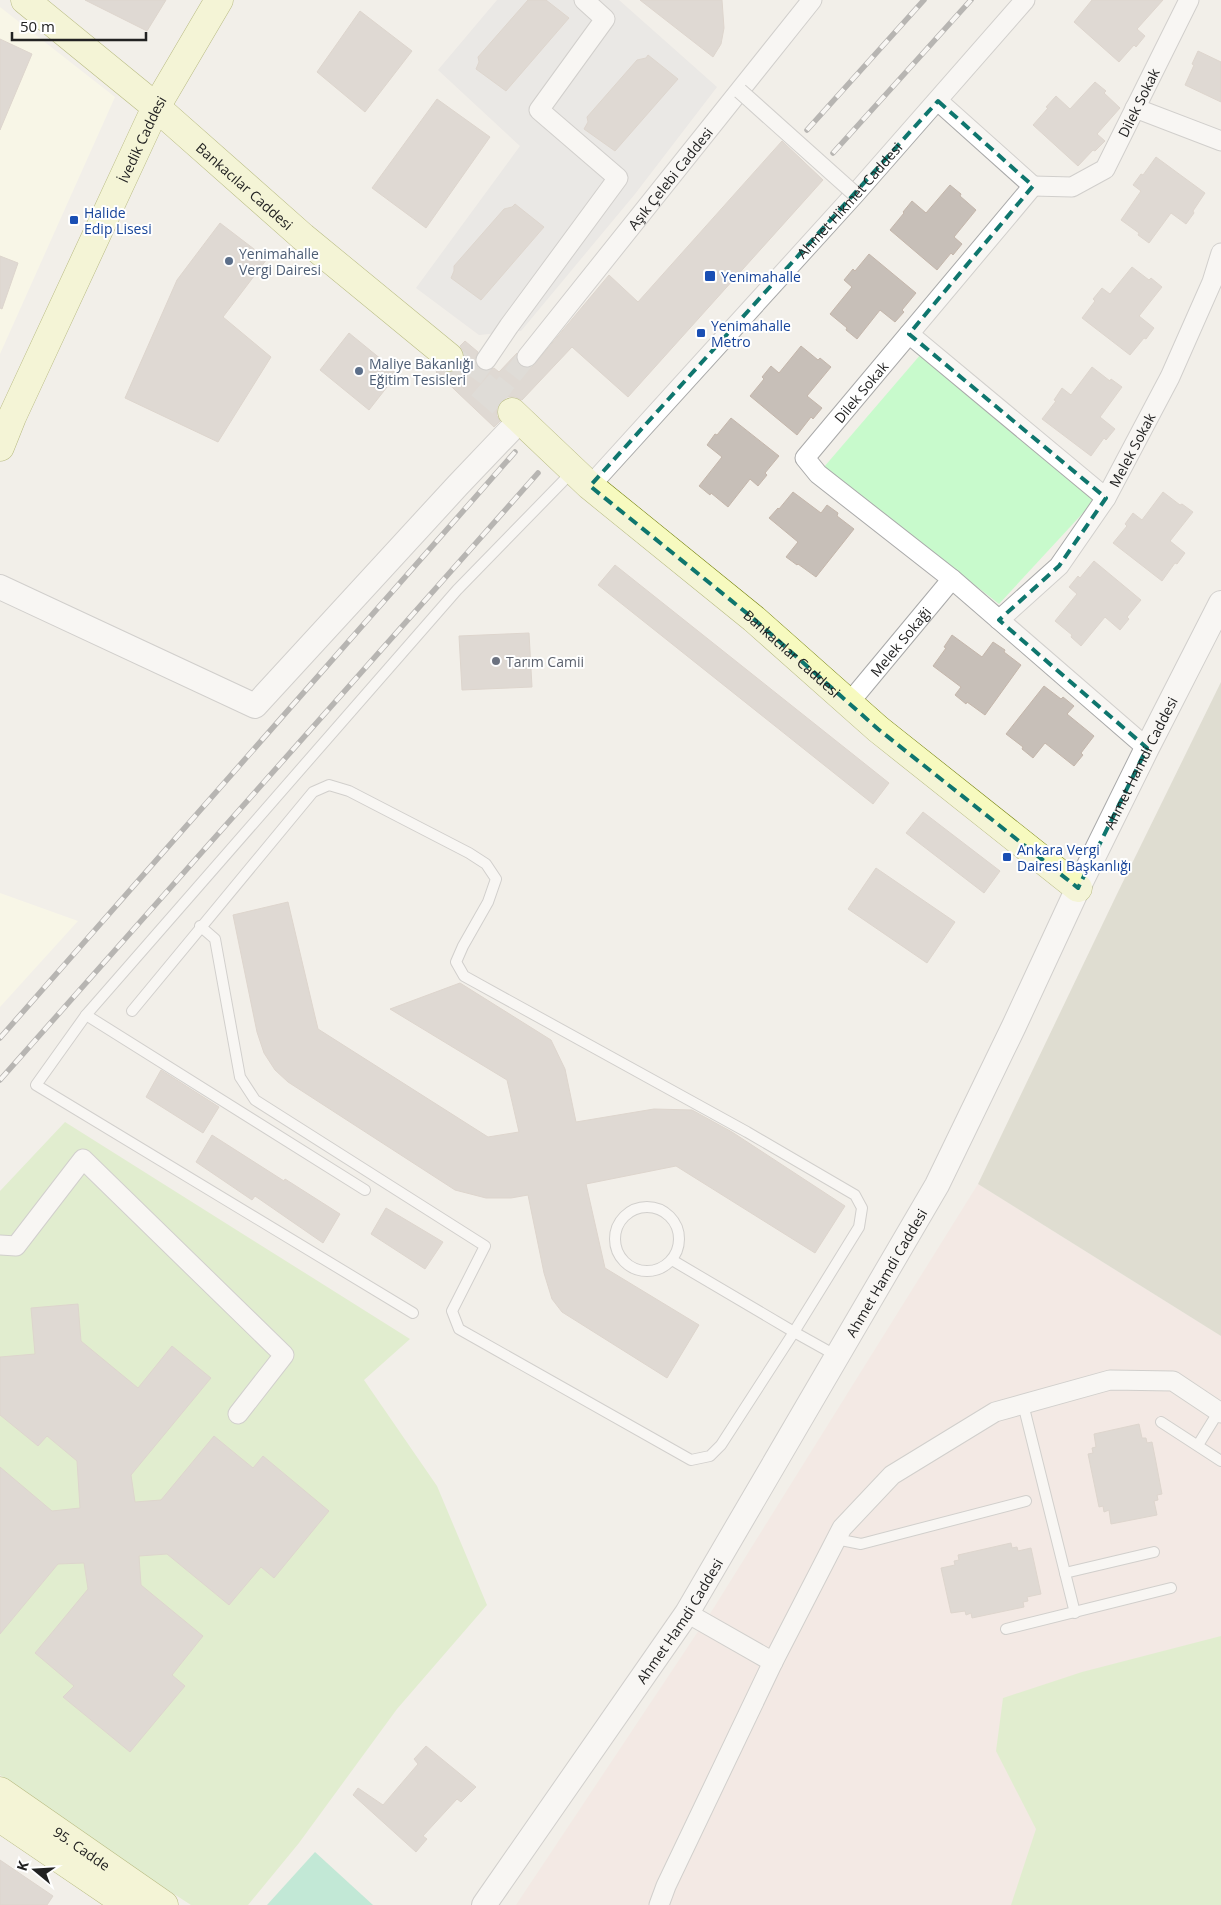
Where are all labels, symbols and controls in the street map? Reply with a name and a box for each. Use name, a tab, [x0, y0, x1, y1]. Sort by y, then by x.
scale bar	[12, 10, 146, 42]
text: 50 m	[20, 16, 55, 36]
street label: Dilek Sokak	[1113, 64, 1164, 140]
street label: İvedik Caddesi	[113, 92, 170, 185]
street label: Aşık Çelebi Caddesi	[623, 123, 717, 233]
street label: Bankacılar Caddesi	[193, 138, 298, 234]
street label: Ahmet Hikmet Caddesi	[792, 138, 906, 262]
place label: Halide Edip Lisesi	[84, 203, 152, 238]
marker: Halide Edip Lisesi	[68, 214, 80, 226]
place label: Yenimahalle Vergi Dairesi	[239, 244, 321, 279]
marker: Yenimahalle Vergi Dairesi	[223, 255, 235, 267]
place label: Yenimahalle	[721, 267, 801, 286]
marker: Yenimahalle	[703, 269, 717, 283]
place label: Yenimahalle Metro	[711, 316, 791, 351]
marker: Yenimahalle Metro	[695, 327, 707, 339]
place label: Maliye Bakanlığı Eğitim Tesisleri	[369, 354, 474, 389]
street label: Dilek Sokak	[830, 357, 893, 427]
marker: Maliye Bakanlığı Eğitim Tesisleri	[353, 365, 365, 377]
street label: Melek Sokak	[1104, 409, 1159, 490]
street label: Melek Sokaği	[866, 603, 935, 680]
street label: Bankacılar Caddesi	[740, 605, 845, 701]
place label: Tarım Camii	[506, 652, 584, 671]
marker: Tarım Camii	[490, 655, 502, 667]
street label: Ahmet Hamdi Caddesi	[1099, 693, 1181, 832]
place label: Ankara Vergi Dairesi Başkanlığı	[1017, 840, 1131, 875]
marker: Ankara Vergi Dairesi Başkanlığı	[1001, 851, 1013, 863]
street label: Ahmet Hamdi Caddesi	[841, 1205, 931, 1340]
street label: Ahmet Hamdi Caddesi	[632, 1555, 727, 1687]
street label: 95. Cadde	[50, 1822, 114, 1874]
north arrow	[10, 1845, 60, 1895]
text: K	[12, 1858, 33, 1873]

